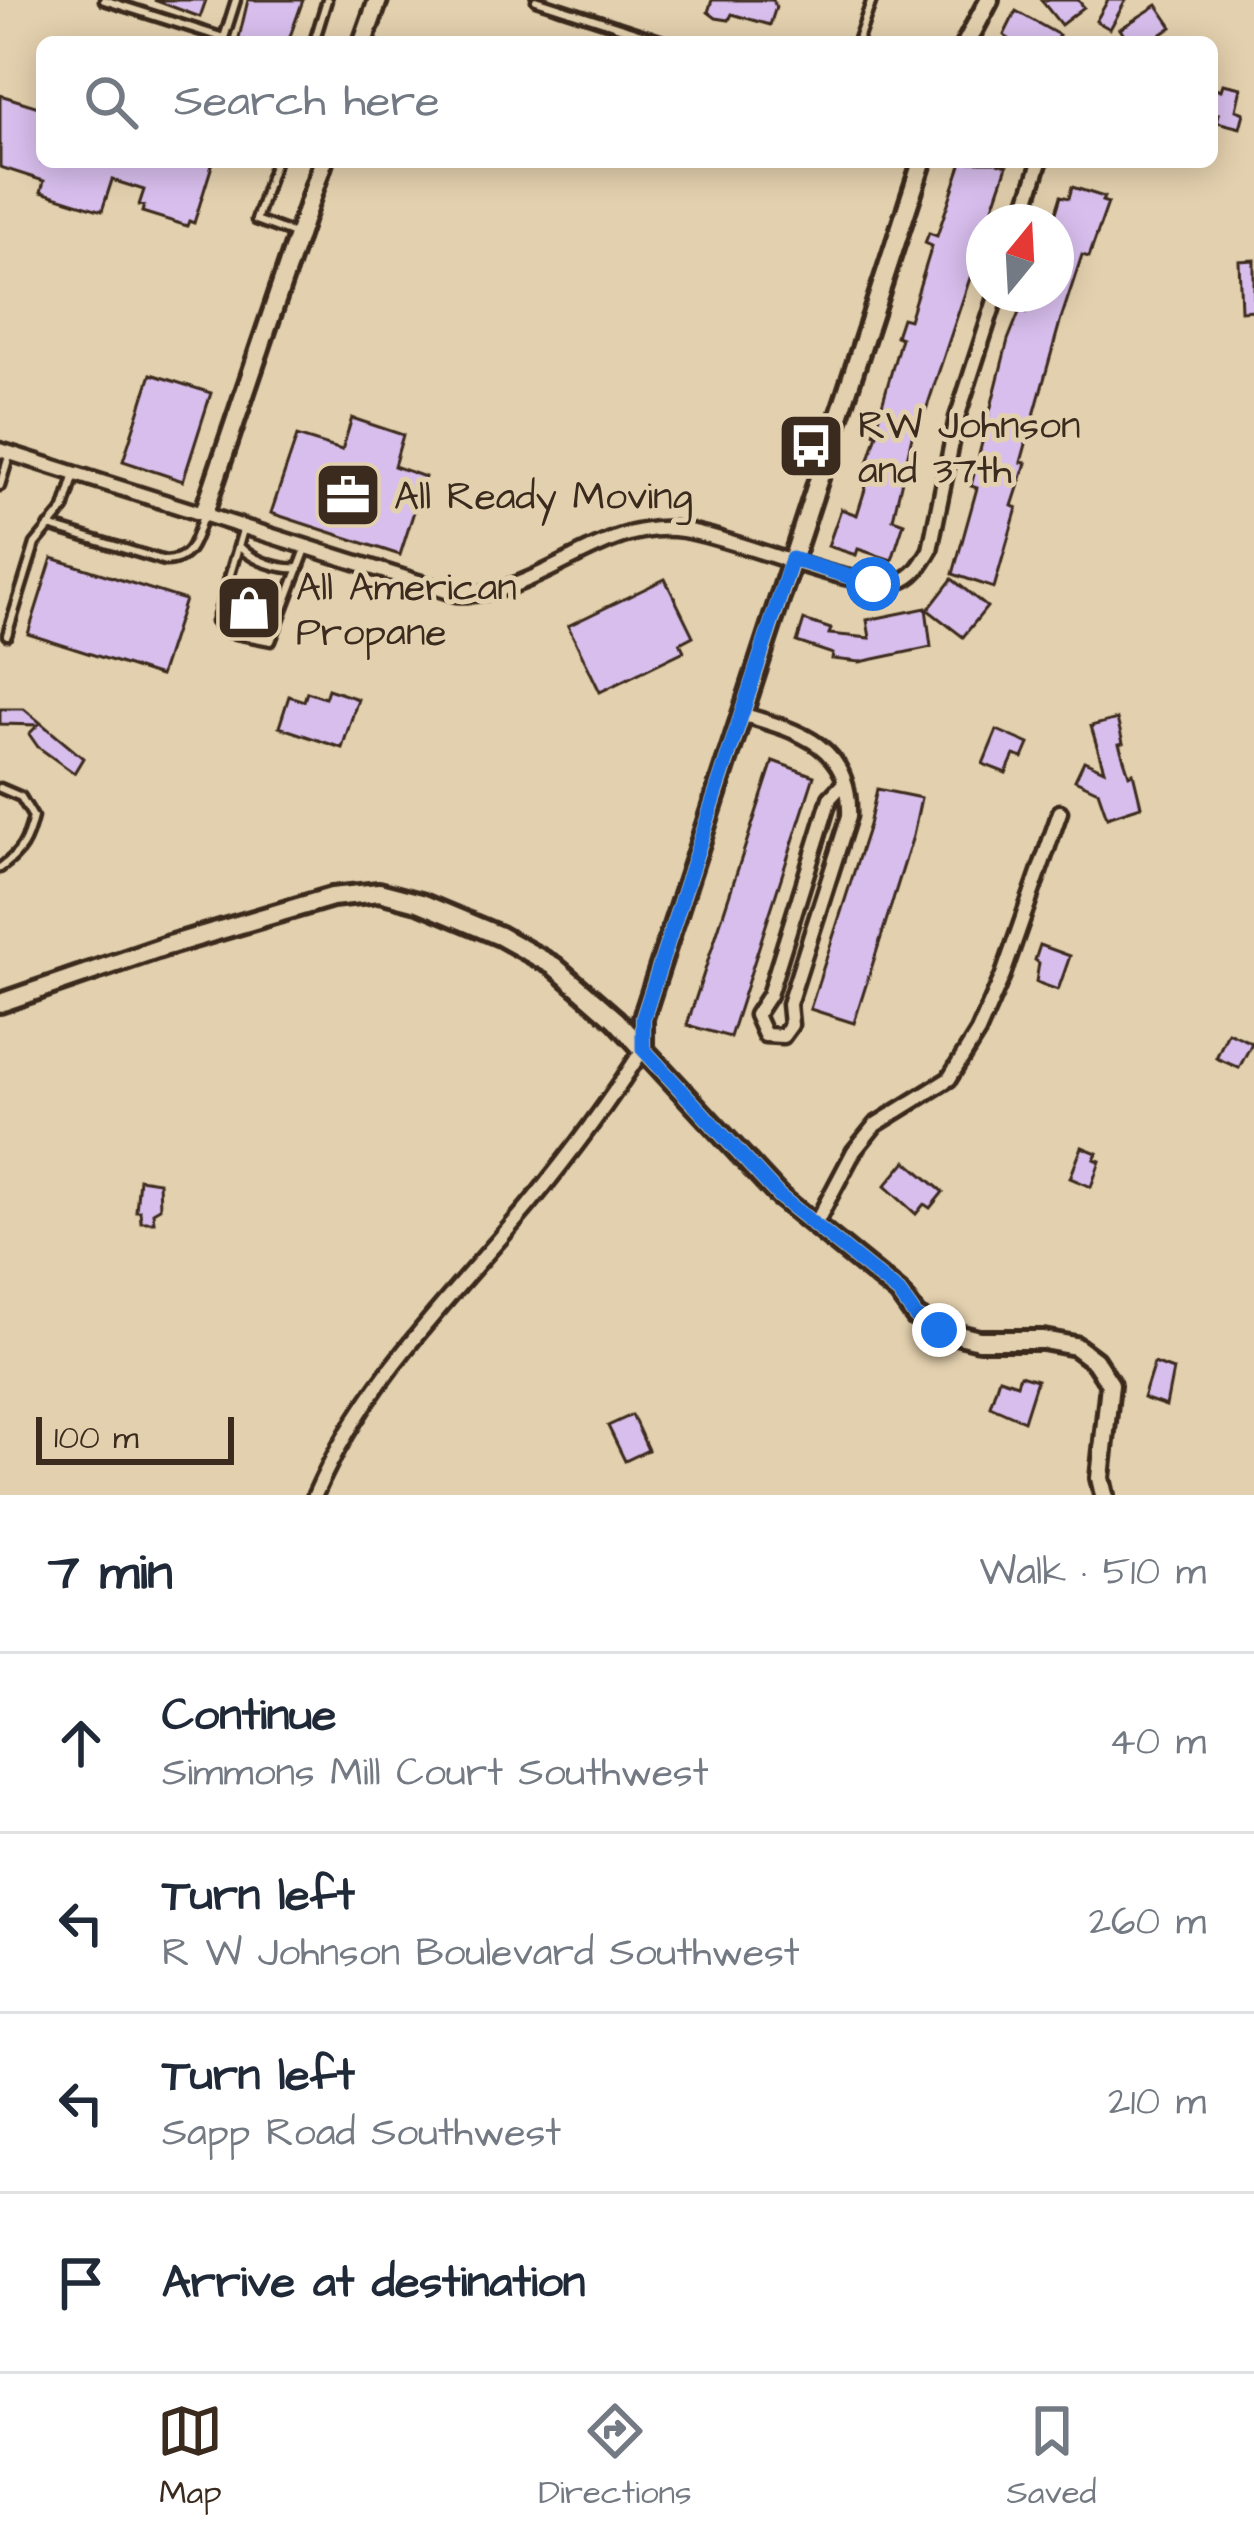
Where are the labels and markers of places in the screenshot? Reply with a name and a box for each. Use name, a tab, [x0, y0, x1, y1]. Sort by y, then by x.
place label: RW Johnson and 37th	[858, 400, 1081, 499]
bus stop icon: RW Johnson and 37th	[776, 411, 846, 481]
office icon: All Ready Moving	[313, 460, 383, 530]
place label: All Ready Moving	[394, 471, 693, 526]
place label: All American Propane	[296, 562, 517, 661]
shop icon: All American Propane	[214, 573, 284, 643]

